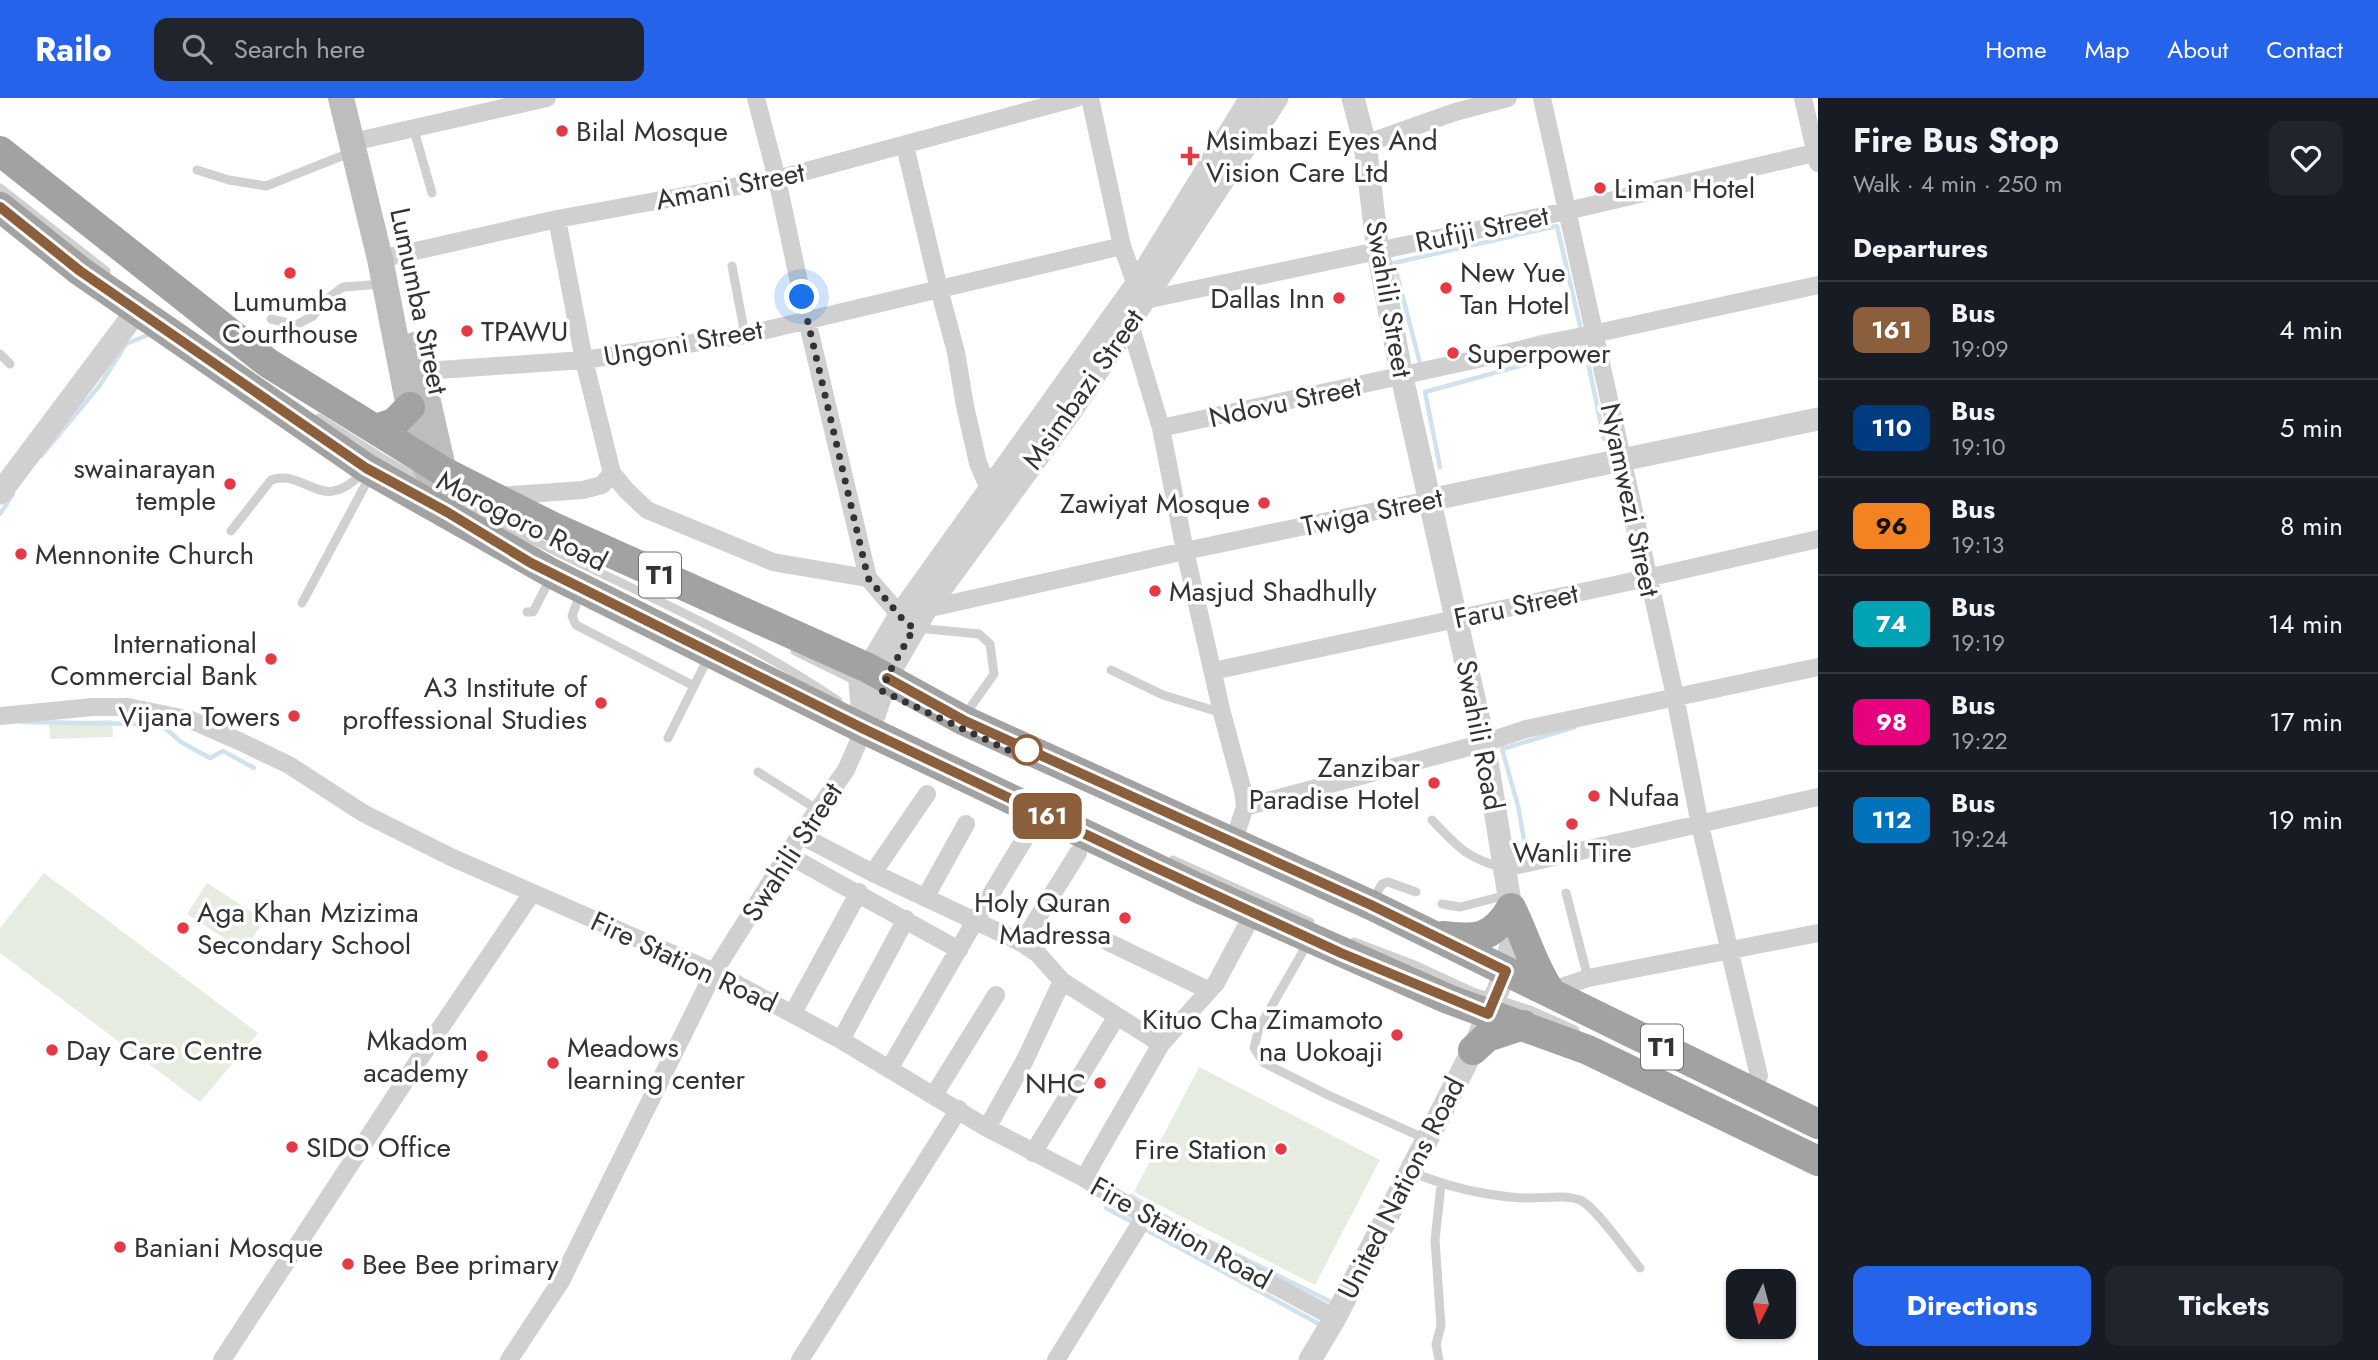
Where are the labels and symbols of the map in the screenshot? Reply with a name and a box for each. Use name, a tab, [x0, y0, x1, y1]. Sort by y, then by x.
place label: Bilal Mosque	[576, 111, 728, 152]
place label: Msimbazi Eyes And Vision Care Ltd	[1206, 120, 1438, 193]
marker: Bilal Mosque	[554, 123, 570, 139]
marker: Msimbazi Eyes And Vision Care Ltd	[1180, 146, 1200, 166]
street label: Amani Street	[652, 151, 808, 221]
place label: Liman Hotel	[1614, 168, 1755, 209]
marker: Liman Hotel	[1592, 180, 1608, 196]
street label: Rufiji Street	[1412, 195, 1553, 263]
street label: Lumumba Street	[379, 204, 459, 398]
street label: Swahili Street	[1355, 217, 1423, 381]
place label: New Yue Tan Hotel	[1460, 252, 1570, 325]
marker: Lumumba Courthouse	[282, 265, 298, 281]
place label: Dallas Inn	[1210, 278, 1325, 319]
your location	[784, 279, 819, 314]
marker: New Yue Tan Hotel	[1438, 280, 1454, 296]
place label: Lumumba Courthouse	[222, 281, 358, 354]
marker: Dallas Inn	[1331, 290, 1347, 306]
street label: Msimbazi Street	[1012, 300, 1154, 478]
street label: Ungoni Street	[600, 309, 766, 377]
place label: TPAWU	[481, 311, 568, 352]
marker: TPAWU	[459, 323, 475, 339]
place label: Superpower	[1467, 333, 1611, 374]
marker: Superpower	[1445, 345, 1461, 361]
street label: Ndovu Street	[1205, 366, 1365, 438]
street label: Nyamwezi Street	[1589, 399, 1671, 601]
place label: swainarayan temple	[73, 448, 216, 521]
street label: Morogoro Road	[429, 460, 615, 582]
marker: swainarayan temple	[222, 476, 238, 492]
street label: Twiga Street	[1298, 477, 1447, 547]
place label: Zawiyat Mosque	[1060, 483, 1250, 524]
marker: Zawiyat Mosque	[1256, 495, 1272, 511]
place label: Mennonite Church	[35, 534, 254, 575]
marker: Mennonite Church	[13, 546, 29, 562]
road number: T1	[639, 552, 681, 597]
place label: Masjud Shadhully	[1169, 571, 1377, 612]
street label: Faru Street	[1450, 573, 1582, 639]
marker: Masjud Shadhully	[1147, 583, 1163, 599]
place label: International Commercial Bank	[50, 623, 258, 696]
marker: International Commercial Bank	[263, 651, 279, 667]
street label: Swahili Road	[1445, 656, 1515, 814]
place label: A3 Institute of proffessional Studies	[342, 667, 588, 740]
marker: A3 Institute of proffessional Studies	[593, 695, 609, 711]
place label: Vijana Towers	[118, 696, 280, 737]
marker: Vijana Towers	[286, 708, 302, 724]
unlabelled marker	[1012, 735, 1042, 765]
place label: Zanzibar Paradise Hotel	[1249, 747, 1420, 820]
street label: Swahili Street	[732, 774, 853, 930]
marker: Zanzibar Paradise Hotel	[1426, 775, 1442, 791]
place label: Nufaa	[1608, 776, 1679, 817]
marker: Nufaa	[1586, 788, 1602, 804]
line badge: 161	[1007, 793, 1087, 839]
marker: Wanli Tire	[1564, 816, 1580, 832]
place label: Wanli Tire	[1512, 832, 1632, 873]
place label: Holy Quran Madressa	[974, 882, 1111, 955]
place label: Aga Khan Mzizima Secondary School	[197, 892, 419, 965]
street label: Fire Station Road	[584, 901, 784, 1023]
marker: Holy Quran Madressa	[1117, 910, 1133, 926]
marker: Aga Khan Mzizima Secondary School	[175, 920, 191, 936]
place label: Kituo Cha Zimamoto na Uokoaji	[1142, 999, 1383, 1072]
place label: Mkadom academy	[363, 1020, 469, 1093]
road number: T1	[1641, 1024, 1683, 1070]
place label: Meadows learning center	[567, 1027, 746, 1100]
marker: Kituo Cha Zimamoto na Uokoaji	[1389, 1027, 1405, 1043]
place label: Day Care Centre	[66, 1030, 262, 1071]
marker: Day Care Centre	[44, 1042, 60, 1058]
marker: Mkadom academy	[474, 1048, 490, 1064]
marker: Meadows learning center	[545, 1055, 561, 1071]
place label: NHC	[1025, 1063, 1086, 1104]
street label: United Nations Road	[1327, 1070, 1475, 1306]
marker: NHC	[1092, 1075, 1108, 1091]
place label: SIDO Office	[306, 1127, 451, 1168]
place label: Fire Station	[1134, 1129, 1267, 1170]
marker: SIDO Office	[284, 1139, 300, 1155]
marker: Fire Station	[1273, 1141, 1289, 1157]
street label: Fire Station Road	[1083, 1166, 1279, 1300]
place label: Baniani Mosque	[134, 1227, 323, 1268]
marker: Baniani Mosque	[112, 1239, 128, 1255]
place label: Bee Bee primary	[362, 1244, 559, 1285]
marker: Bee Bee primary	[340, 1256, 356, 1272]
north arrow	[1726, 1269, 1796, 1339]

